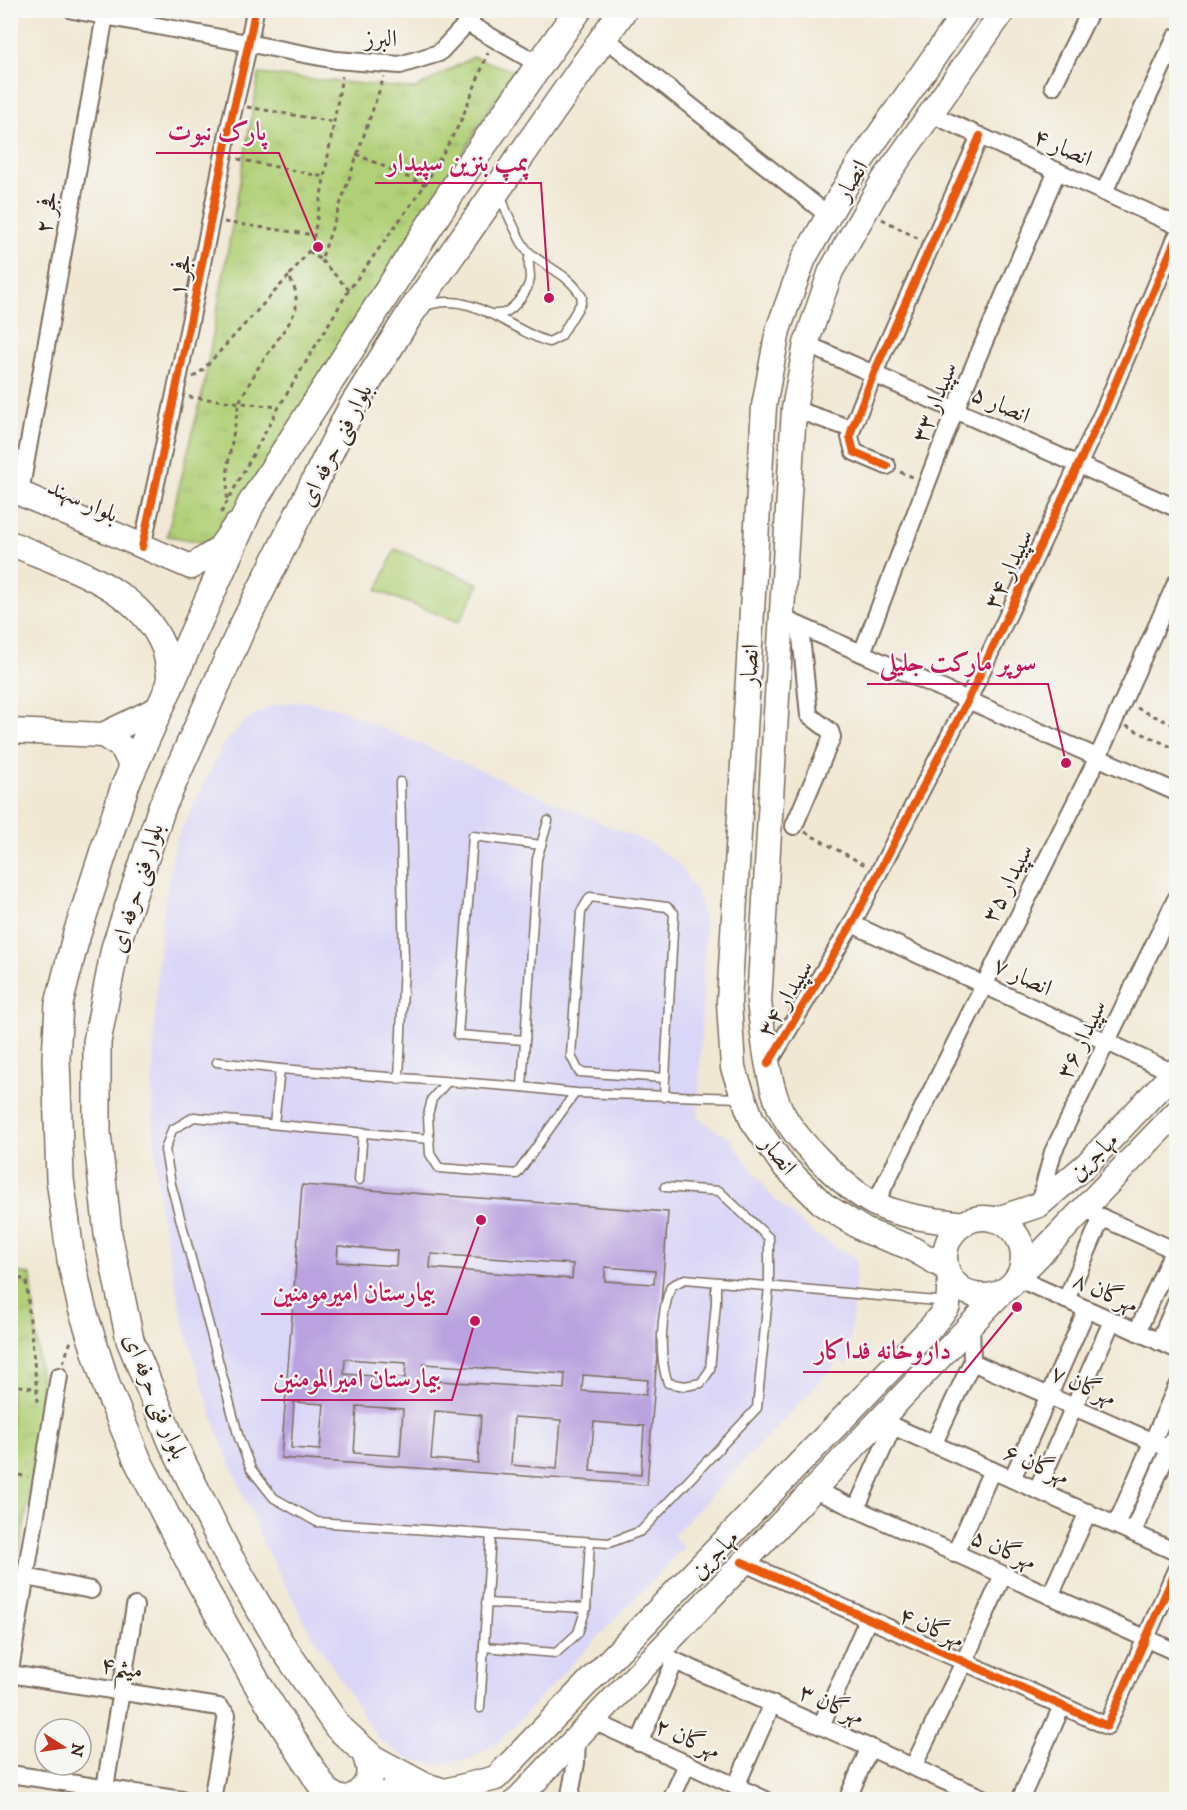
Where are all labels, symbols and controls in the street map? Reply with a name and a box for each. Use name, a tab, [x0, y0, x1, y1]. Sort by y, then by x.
street label: البرز	[363, 24, 397, 54]
callout: پارک نبوت	[156, 109, 279, 153]
text: پارک نبوت	[168, 116, 268, 150]
street label: انصار ۴	[1028, 122, 1097, 174]
callout: پمپ بنزین سپیدار	[375, 139, 541, 183]
text: پمپ بنزین سپیدار	[384, 147, 530, 182]
street label: انصار	[827, 155, 876, 208]
street label: فجر ۲	[28, 188, 66, 236]
street label: فجر ۱	[162, 251, 200, 299]
street label: سپیدار ۳۳	[905, 358, 966, 448]
street label: بلوار فنی حرفه ای	[292, 379, 381, 512]
street label: انصار ۵	[966, 379, 1035, 431]
street label: بلوار سهند	[42, 472, 123, 530]
street label: سپیدار ۳۴	[977, 525, 1041, 615]
callout: سوپر مارکت جلیلی	[867, 640, 1048, 684]
street label: انصار	[734, 643, 766, 689]
text: سوپر مارکت جلیلی	[879, 647, 1036, 683]
street label: بلوار فنی حرفه ای	[103, 820, 172, 957]
street label: سپیدار ۳۵	[975, 839, 1041, 928]
street label: انصار ۷	[988, 950, 1057, 1003]
street label: سپیدار ۳۴	[751, 955, 821, 1043]
street label: سپیدار ۳۶	[1050, 995, 1115, 1085]
street label: مهاجرین	[1062, 1126, 1125, 1188]
street label: انصار	[752, 1128, 803, 1181]
street label: مهرگان ۸	[1068, 1264, 1144, 1321]
callout: بیمارستان امیرمومنین	[261, 1270, 447, 1314]
text: بیمارستان امیرمومنین	[273, 1277, 436, 1310]
callout: داروخانه فداکار	[803, 1328, 964, 1372]
street label: بلوار فنی حرفه ای	[115, 1329, 194, 1464]
text: داروخانه فداکار	[812, 1335, 951, 1368]
callout: بیمارستان امیرالمومنین	[261, 1356, 452, 1400]
street label: مهرگان ۷	[1046, 1357, 1122, 1414]
text: بیمارستان امیرالمومنین	[273, 1363, 441, 1396]
street label: مهرگان ۶	[999, 1436, 1075, 1493]
street label: مهرگان ۵	[966, 1521, 1042, 1578]
street label: مهاجرین	[684, 1523, 746, 1586]
street label: مهرگان ۴	[894, 1599, 970, 1656]
street label: میثم۴	[97, 1650, 145, 1694]
street label: مهرگان ۳	[794, 1676, 870, 1733]
street label: مهرگان ۲	[650, 1710, 726, 1767]
north arrow	[33, 1717, 93, 1777]
text: N	[66, 1741, 88, 1758]

